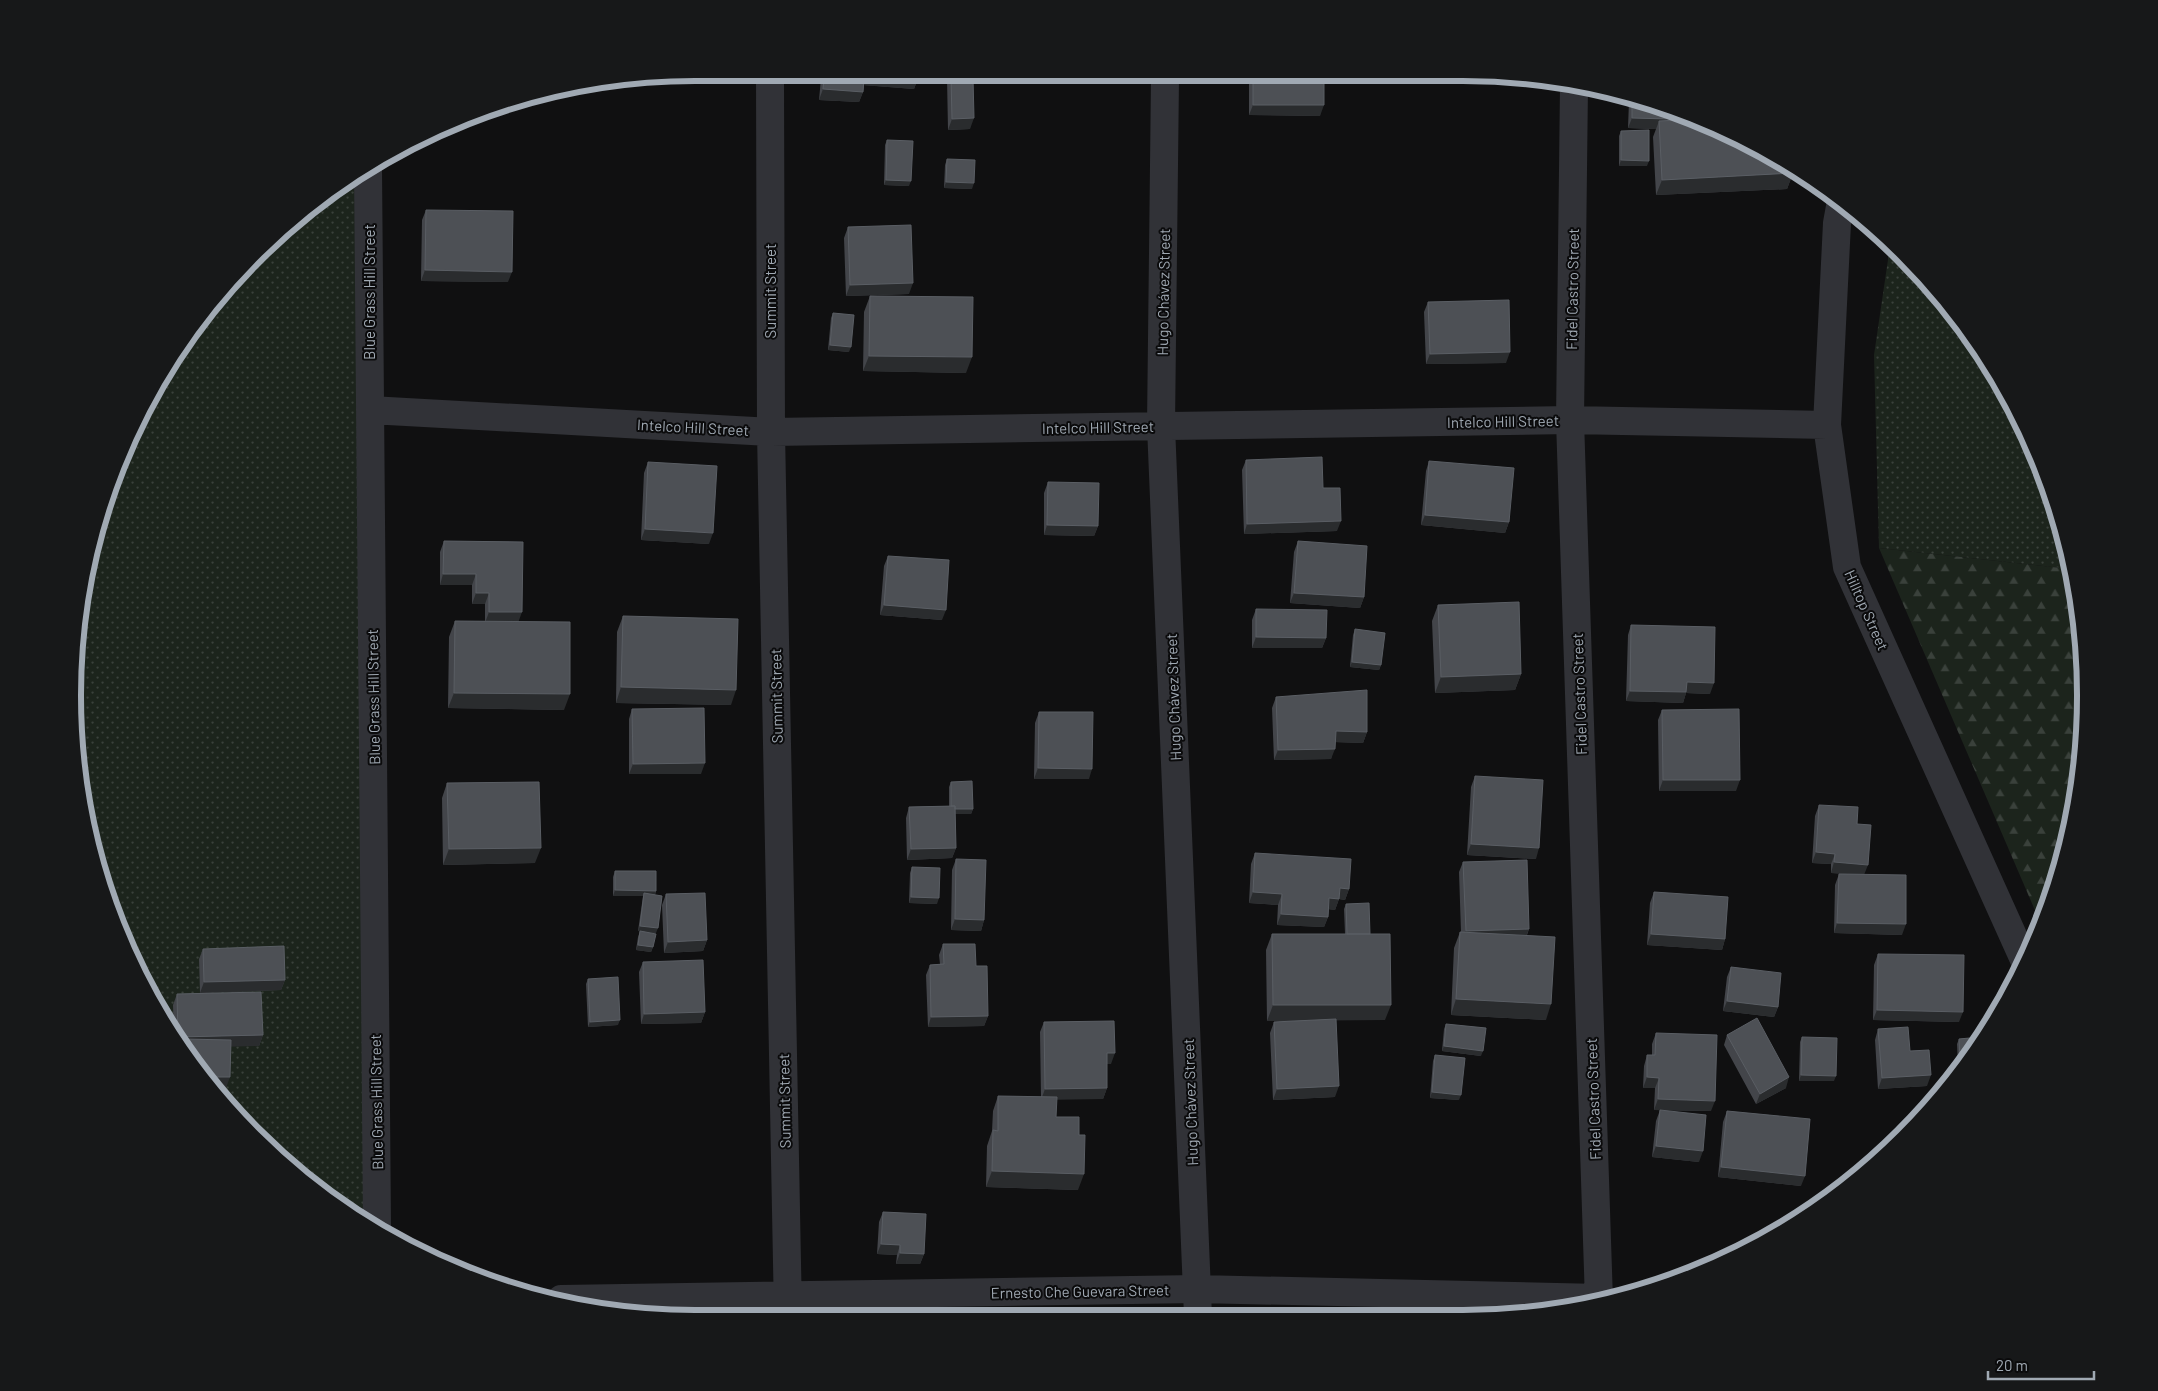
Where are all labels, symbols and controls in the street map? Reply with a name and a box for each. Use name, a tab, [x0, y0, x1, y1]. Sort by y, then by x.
street label: Blue Grass Hill Street	[360, 224, 378, 360]
street label: Hugo Chávez Street	[1153, 228, 1173, 356]
street label: Fidel Castro Street	[1562, 228, 1582, 350]
street label: Summit Street	[761, 244, 779, 338]
street label: Intelco Hill Street	[1447, 411, 1559, 431]
street label: Intelco Hill Street	[637, 415, 749, 439]
street label: Intelco Hill Street	[1042, 417, 1154, 437]
street label: Hilltop Street	[1841, 567, 1893, 653]
street label: Blue Grass Hill Street	[363, 629, 383, 765]
street label: Hugo Chávez Street	[1162, 633, 1184, 761]
street label: Fidel Castro Street	[1568, 633, 1590, 755]
street label: Summit Street	[766, 648, 786, 744]
street label: Blue Grass Hill Street	[366, 1034, 386, 1170]
street label: Hugo Chávez Street	[1179, 1038, 1201, 1166]
street label: Fidel Castro Street	[1582, 1038, 1604, 1160]
street label: Summit Street	[774, 1053, 794, 1149]
street label: Ernesto Che Guevara Street	[990, 1280, 1170, 1302]
scale bar	[1988, 1348, 2094, 1380]
text: 20 m	[1996, 1356, 2028, 1374]

